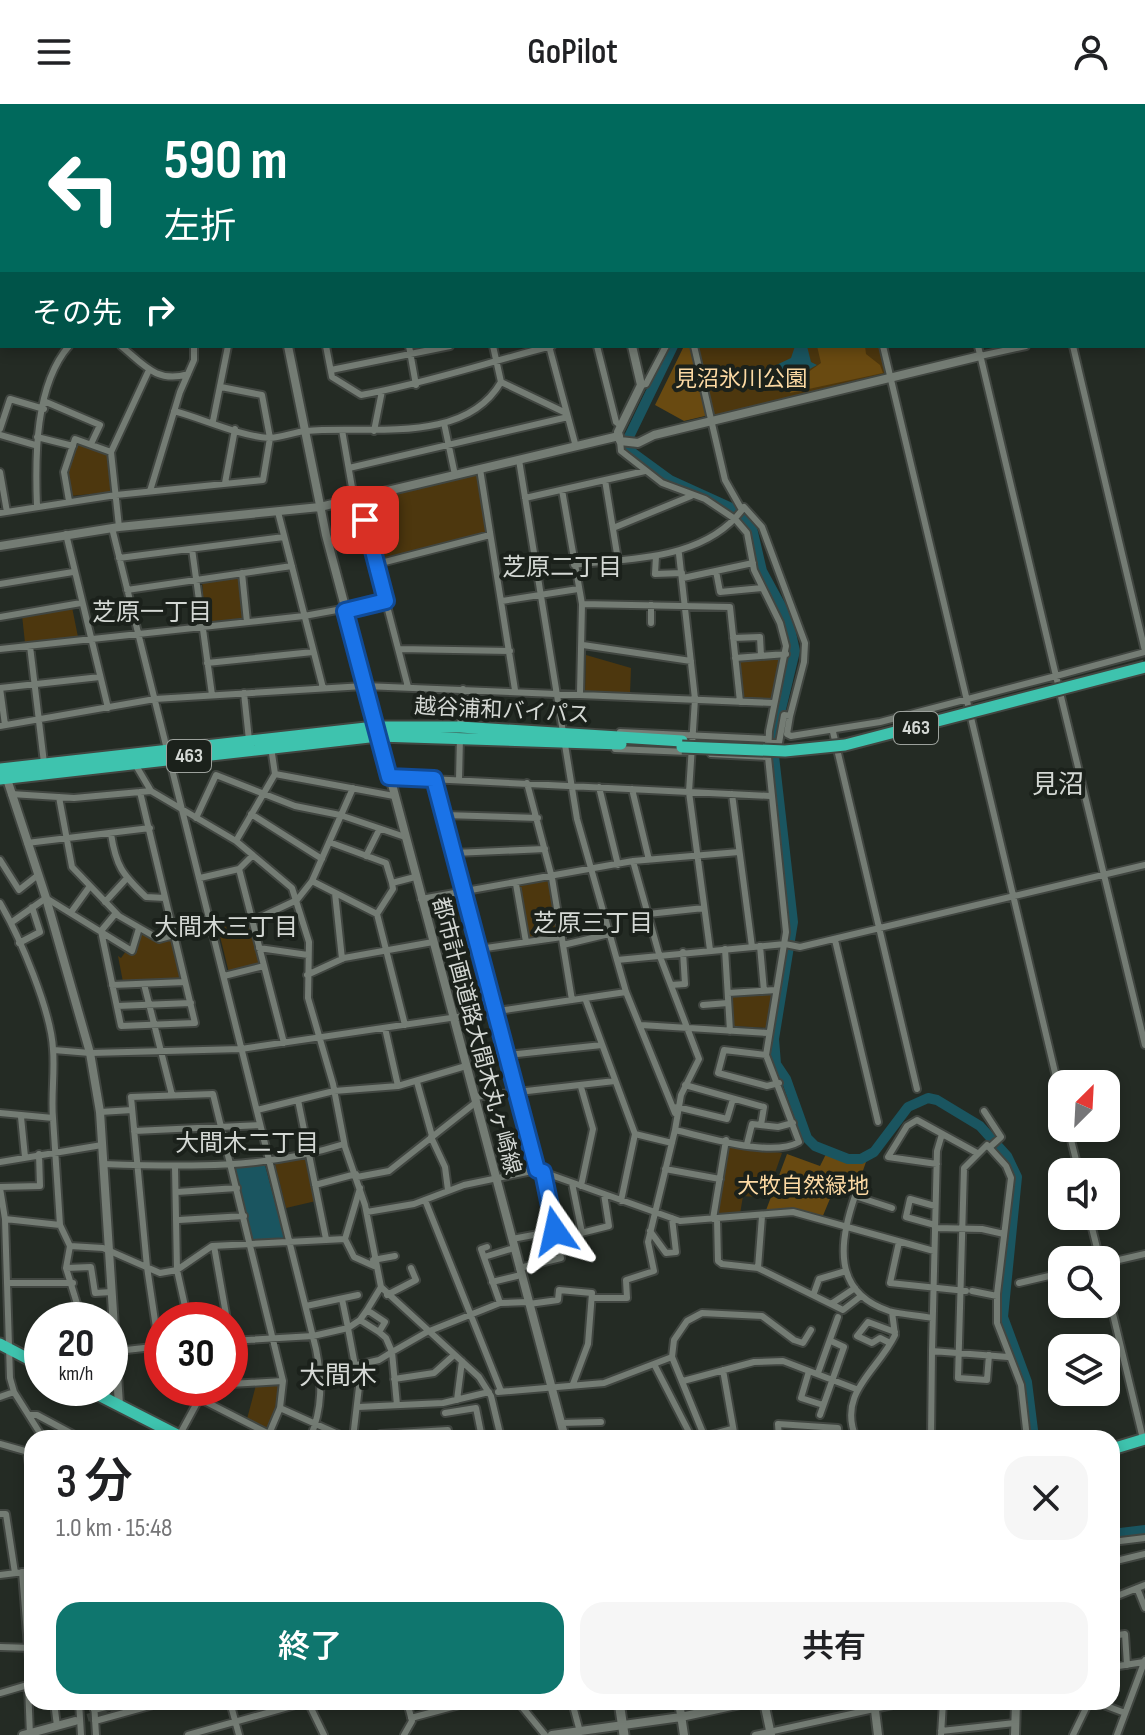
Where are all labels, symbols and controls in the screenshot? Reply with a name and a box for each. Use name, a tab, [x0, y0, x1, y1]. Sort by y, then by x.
icon: menu	[32, 30, 76, 74]
icon: person	[1069, 30, 1113, 74]
text: GoPilot	[527, 31, 618, 74]
text: 590 m	[164, 128, 288, 195]
icon: left	[32, 136, 136, 240]
text: 左折	[164, 206, 236, 249]
icon: right	[138, 288, 182, 332]
text: その先	[32, 296, 122, 332]
park label: 見沼氷川公園	[675, 366, 807, 393]
pin	[331, 486, 399, 554]
icon: arrive	[343, 498, 387, 542]
district label: 芝原二丁目	[502, 553, 622, 582]
district label: 芝原一丁目	[92, 598, 212, 627]
street label: 越谷浦和バイパス	[414, 693, 590, 729]
road number: 463	[894, 712, 938, 744]
road number: 463	[167, 740, 211, 772]
district label: 見沼	[1032, 770, 1084, 801]
street label: 都市計画道路大間木丸ヶ崎線	[426, 894, 526, 1178]
district label: 芝原三丁目	[533, 909, 653, 938]
district label: 大間木三丁目	[154, 913, 298, 942]
north arrow	[1048, 1070, 1120, 1142]
map controls	[1048, 1070, 1120, 1406]
district label: 大間木二丁目	[175, 1129, 319, 1158]
button: sound	[1048, 1158, 1120, 1230]
park label: 大牧自然緑地	[737, 1173, 869, 1200]
position arrow	[513, 1189, 597, 1273]
button: search	[1048, 1246, 1120, 1318]
speed limit sign: 30	[144, 1302, 248, 1406]
text: 20	[58, 1320, 94, 1368]
button: layers	[1048, 1334, 1120, 1406]
district label: 大間木	[299, 1361, 377, 1392]
text: km/h	[59, 1362, 93, 1386]
text: 3 分	[56, 1454, 132, 1511]
button: close	[1004, 1456, 1088, 1540]
text: 1.0 km · 15:48	[56, 1513, 173, 1544]
button: 終了	[56, 1602, 564, 1694]
button: 共有	[580, 1602, 1088, 1694]

